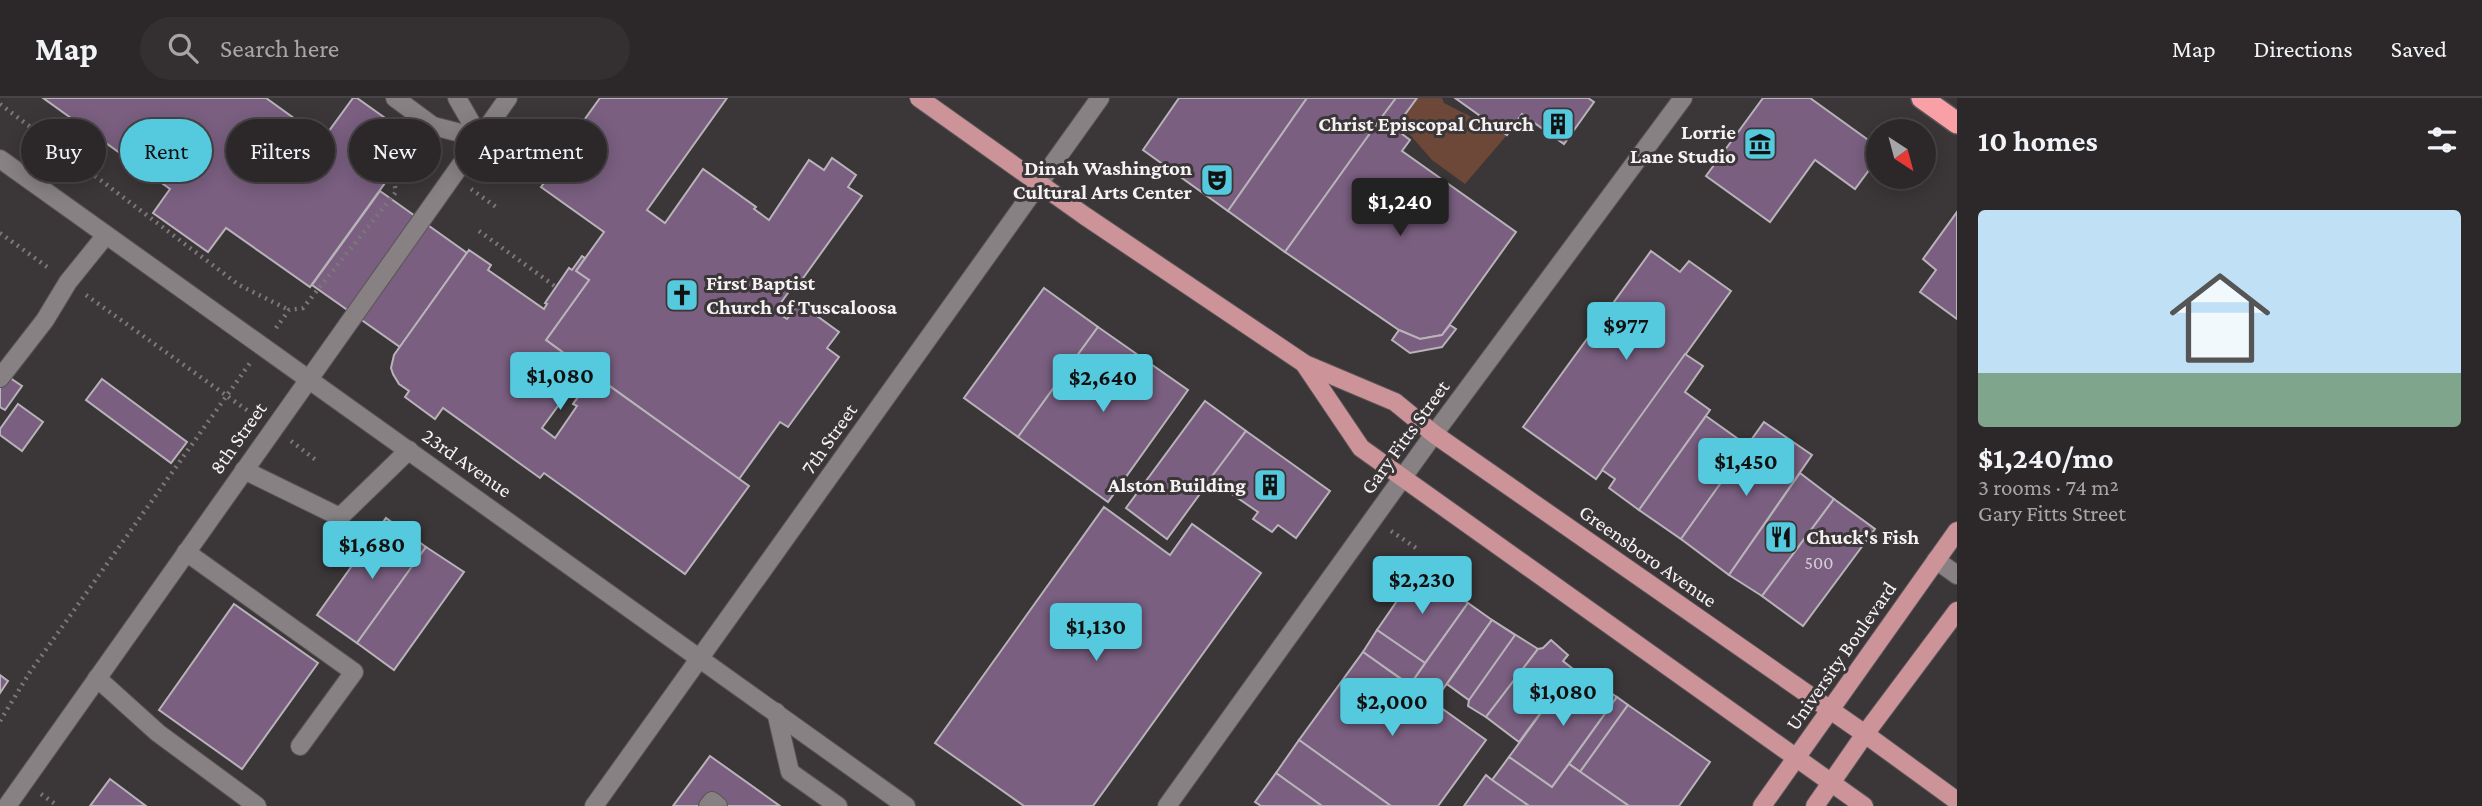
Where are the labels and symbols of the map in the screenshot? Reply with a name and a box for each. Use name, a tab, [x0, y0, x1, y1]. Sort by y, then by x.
building icon: Christ Episcopal Church	[1539, 105, 1577, 143]
place label: Christ Episcopal Church	[1318, 112, 1534, 136]
north arrow	[1866, 119, 1936, 189]
place label: Lorrie Lane Studio	[1630, 120, 1736, 168]
museum icon: Lorrie Lane Studio	[1741, 125, 1779, 163]
place label: Dinah Washington Cultural Arts Center	[1013, 156, 1193, 204]
theatre icon: Dinah Washington Cultural Arts Center	[1198, 161, 1236, 199]
pin: $1,240	[1343, 178, 1457, 238]
place label: First Baptist Church of Tuscaloosa	[706, 271, 898, 319]
church icon: First Baptist Church of Tuscaloosa	[663, 276, 701, 314]
pin: $977	[1585, 302, 1667, 362]
pin: $1,080	[503, 352, 617, 412]
pin: $2,640	[1046, 354, 1160, 414]
street label: Gary Fitts Street	[1356, 375, 1455, 499]
street label: 8th Street	[204, 396, 272, 479]
street label: 7th Street	[796, 398, 863, 479]
street label: 23rd Avenue	[418, 423, 516, 503]
pin: $1,450	[1689, 438, 1803, 498]
building icon: Alston Building	[1251, 466, 1289, 504]
place label: Alston Building	[1107, 473, 1246, 497]
street label: Greensboro Avenue	[1575, 500, 1721, 612]
restaurant icon: Chuck's Fish	[1762, 518, 1800, 556]
pin: $1,680	[315, 522, 429, 581]
place label: Chuck's Fish	[1806, 525, 1919, 549]
house number: 500	[1805, 553, 1833, 573]
pin: $2,230	[1365, 556, 1479, 616]
street label: University Boulevard	[1781, 577, 1901, 735]
pin: $1,130	[1039, 603, 1153, 663]
pin: $1,080	[1506, 668, 1620, 728]
pin: $2,000	[1335, 678, 1449, 738]

